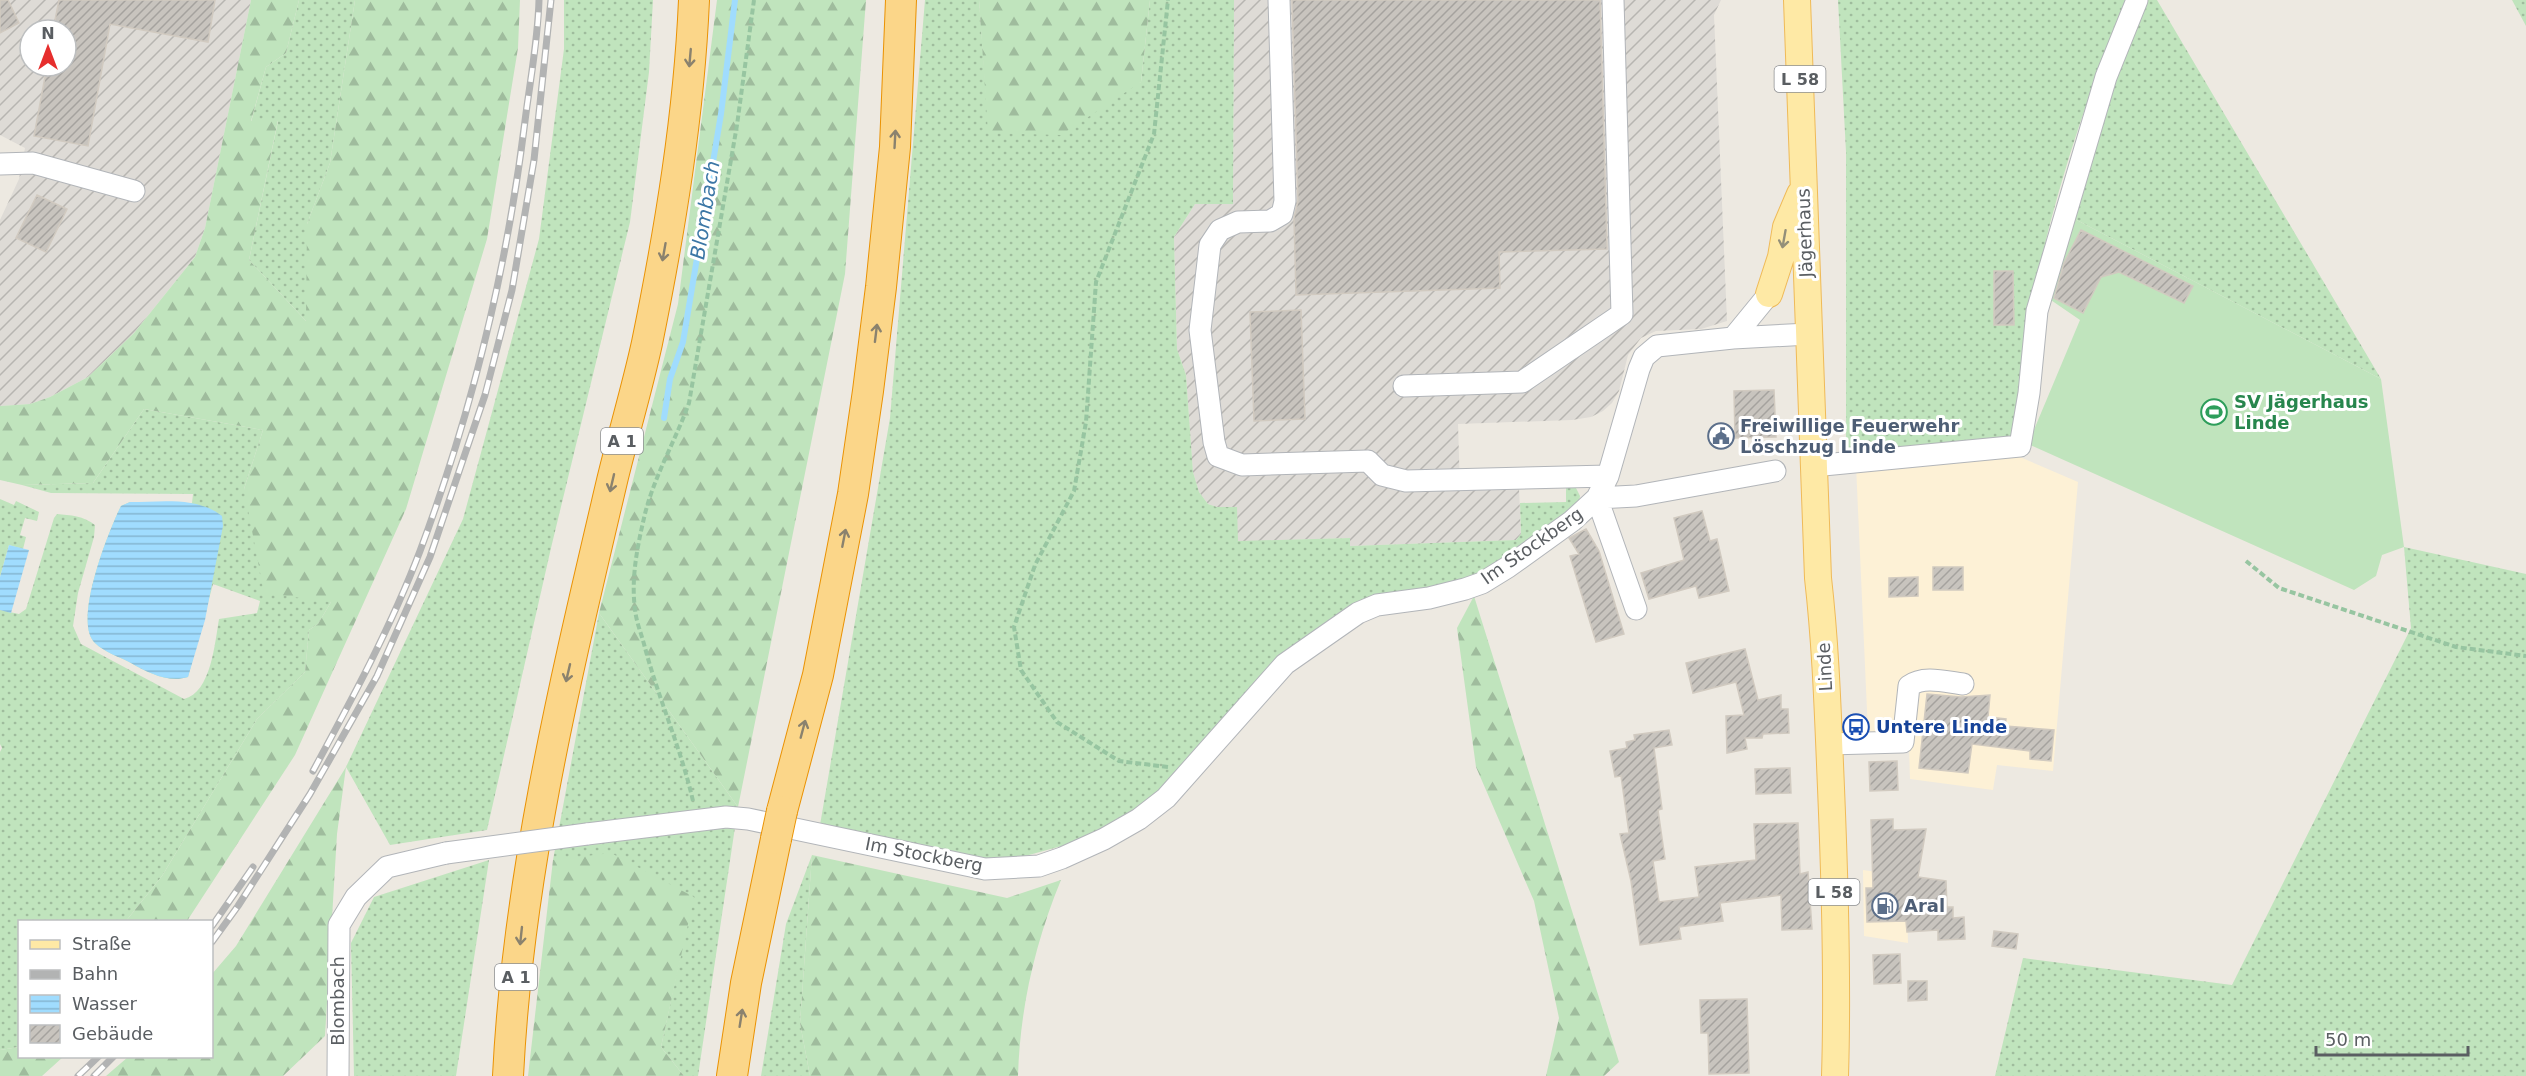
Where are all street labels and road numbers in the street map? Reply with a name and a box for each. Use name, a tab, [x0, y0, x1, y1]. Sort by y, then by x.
road number: L 58	[1774, 66, 1826, 92]
street label: Jägerhaus	[1792, 188, 1817, 279]
road number: A 1	[601, 428, 643, 454]
street label: Im Stockberg	[1477, 503, 1587, 588]
street label: Linde	[1813, 642, 1836, 692]
street label: Im Stockberg	[863, 833, 985, 876]
road number: L 58	[1808, 879, 1860, 905]
street label: Blombach	[327, 956, 348, 1046]
road number: A 1	[495, 964, 537, 990]

